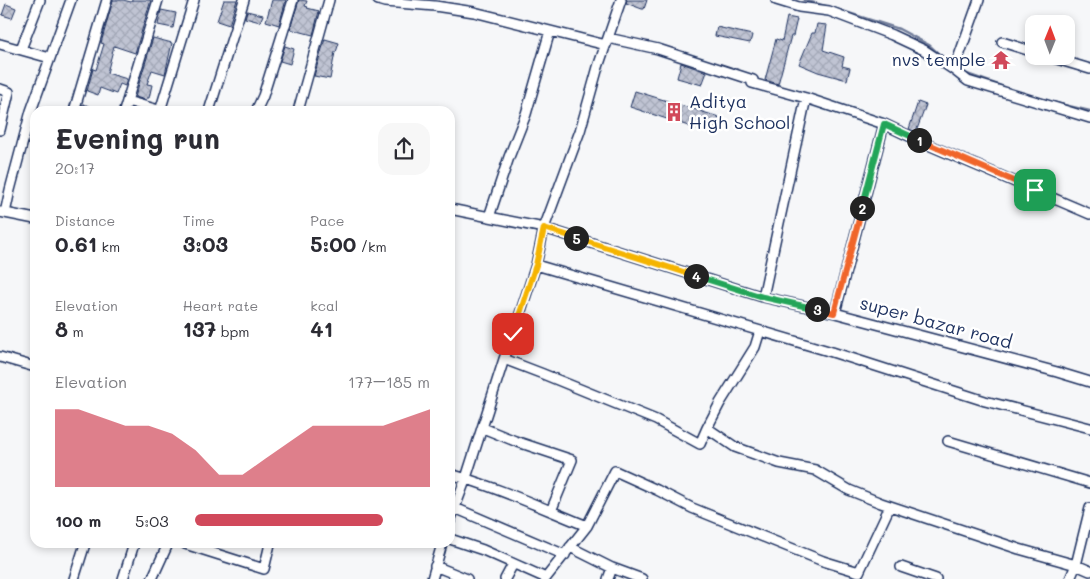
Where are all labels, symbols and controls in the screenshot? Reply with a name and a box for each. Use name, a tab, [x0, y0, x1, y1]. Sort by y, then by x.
north arrow	[1025, 15, 1075, 65]
map controls	[1025, 15, 1075, 65]
place label: nvs temple	[892, 47, 986, 71]
temple icon: nvs temple	[990, 49, 1012, 71]
place label: Aditya High School	[689, 89, 790, 134]
building icon: Aditya High School	[663, 101, 685, 123]
text: Evening run	[55, 120, 220, 156]
button: share	[378, 123, 430, 175]
pin: 1	[906, 128, 932, 152]
text: 1	[916, 131, 923, 150]
text: 20:17	[55, 157, 95, 178]
pin	[1014, 169, 1056, 211]
icon: arrive	[1021, 176, 1049, 204]
pin: 2	[850, 196, 874, 220]
text: 2	[859, 199, 866, 218]
text: Distance	[55, 211, 115, 230]
text: Time	[183, 211, 215, 230]
text: Pace	[310, 211, 345, 230]
pin: 5	[564, 226, 588, 250]
text: 5	[572, 229, 581, 248]
text: 0.61	[55, 230, 97, 257]
text: 3:03	[183, 230, 228, 257]
text: 5:00	[310, 230, 356, 257]
text: km	[97, 237, 120, 256]
text: /km	[356, 237, 387, 256]
pin: 4	[684, 264, 708, 288]
text: 4	[692, 267, 701, 286]
street label: super bazar road	[857, 290, 1015, 354]
text: Elevation	[55, 296, 118, 315]
text: Heart rate	[183, 296, 258, 315]
text: kcal	[310, 296, 338, 315]
pin: 3	[804, 296, 830, 322]
text: 3	[813, 300, 822, 319]
pin	[492, 313, 534, 355]
text: 8	[55, 315, 68, 342]
text: 137	[183, 315, 216, 342]
text: 41	[310, 315, 333, 342]
icon: check	[499, 320, 527, 348]
text: m	[68, 322, 84, 341]
text: bpm	[216, 322, 249, 341]
text: Elevation	[55, 371, 127, 392]
text: 177–185 m	[348, 371, 430, 392]
text: 100 m	[55, 510, 101, 531]
text: 5:03	[135, 510, 169, 531]

